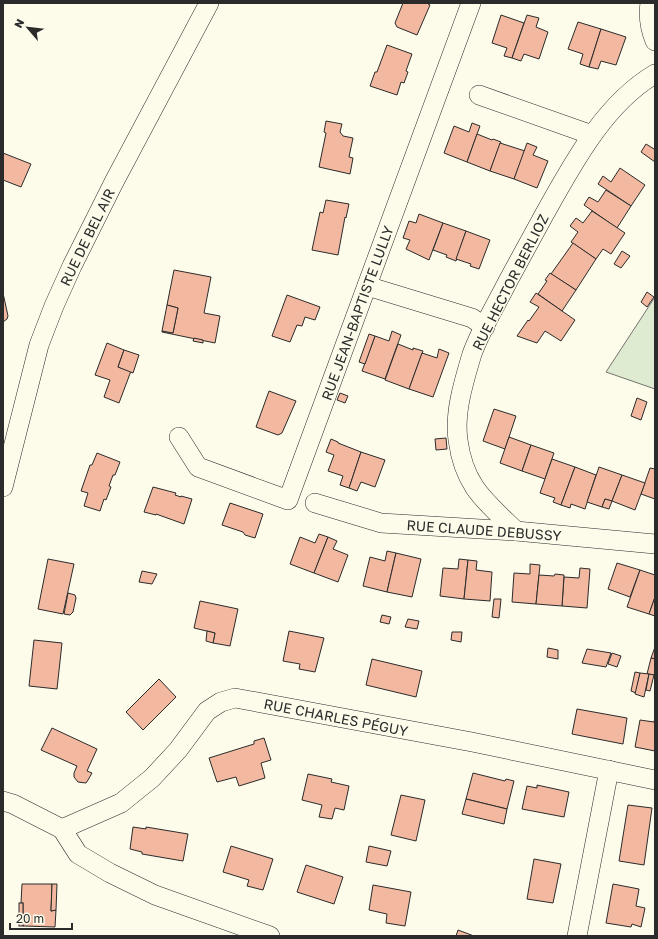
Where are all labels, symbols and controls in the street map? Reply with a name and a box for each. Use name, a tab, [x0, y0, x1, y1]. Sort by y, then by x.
north arrow	[8, 8, 48, 48]
text: N	[11, 16, 26, 30]
street label: RUE DE BEL AIR	[56, 186, 118, 288]
street label: RUE HECTOR BERLIOZ	[468, 211, 552, 353]
street label: RUE JEAN-BAPTISTE LULLY	[317, 223, 397, 403]
street label: RUE CLAUDE DEBUSSY	[406, 516, 562, 544]
street label: RUE CHARLES PÉGUY	[263, 695, 409, 739]
scale bar	[10, 905, 72, 931]
text: 20 m	[16, 911, 44, 926]

